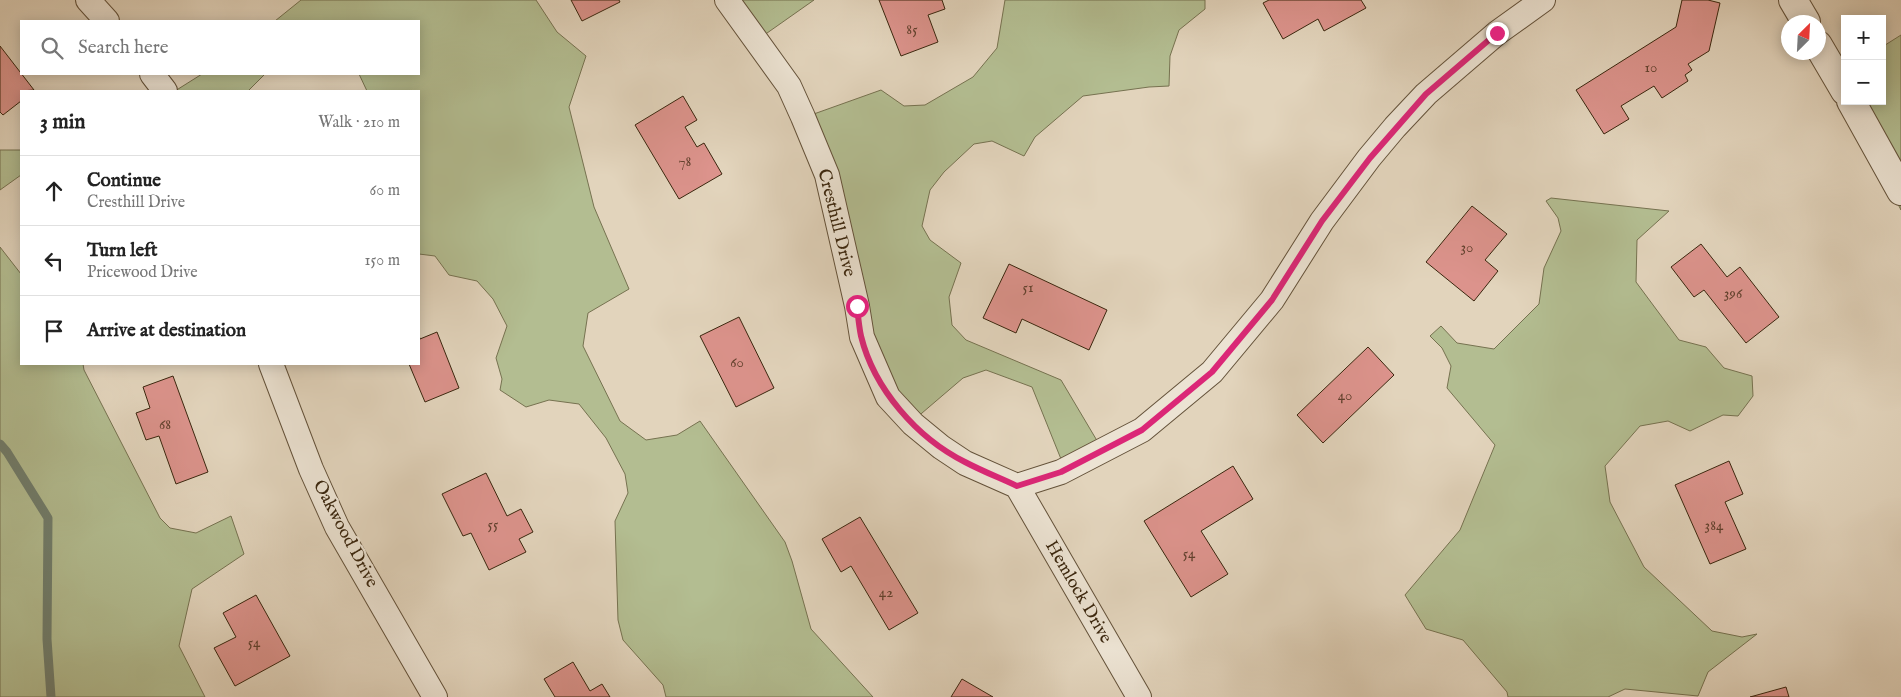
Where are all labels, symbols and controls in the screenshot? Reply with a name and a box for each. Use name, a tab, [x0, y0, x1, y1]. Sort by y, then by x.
north arrow	[1781, 15, 1826, 60]
map controls	[1841, 15, 1886, 105]
button: +	[1841, 15, 1886, 60]
search box	[20, 20, 420, 75]
house number: 85	[906, 20, 918, 39]
route end	[1486, 22, 1509, 45]
icon: search	[38, 34, 66, 62]
text: Search here	[78, 36, 169, 60]
house number: 10	[1645, 58, 1657, 77]
button: −	[1841, 60, 1886, 105]
text: 3 min	[40, 109, 85, 136]
text: Walk · 210 m	[318, 113, 400, 133]
house number: 78	[679, 152, 692, 171]
street label: Cresthill Drive	[811, 167, 861, 279]
text: Continue	[87, 169, 161, 193]
icon: ahead	[40, 177, 68, 205]
text: 60 m	[370, 181, 400, 201]
text: Cresthill Drive	[87, 193, 185, 213]
house number: 30	[1461, 238, 1473, 257]
text: Turn left	[87, 239, 158, 263]
icon: left	[40, 247, 68, 275]
text: 150 m	[365, 251, 400, 271]
text: Pricewood Drive	[87, 263, 198, 283]
house number: 51	[1022, 278, 1034, 297]
house number: 396	[1724, 284, 1743, 303]
route start	[846, 295, 869, 318]
icon: arrive	[40, 317, 68, 345]
text: Arrive at destination	[87, 319, 246, 343]
house number: 60	[730, 353, 744, 372]
house number: 40	[1338, 386, 1352, 405]
house number: 68	[159, 415, 171, 434]
street label: Oakwood Drive	[307, 476, 383, 592]
house number: 55	[488, 515, 499, 534]
house number: 384	[1705, 516, 1724, 535]
street label: Hemlock Drive	[1039, 536, 1117, 648]
house number: 54	[1183, 544, 1196, 563]
house number: 42	[879, 583, 893, 602]
house number: 54	[248, 633, 261, 652]

